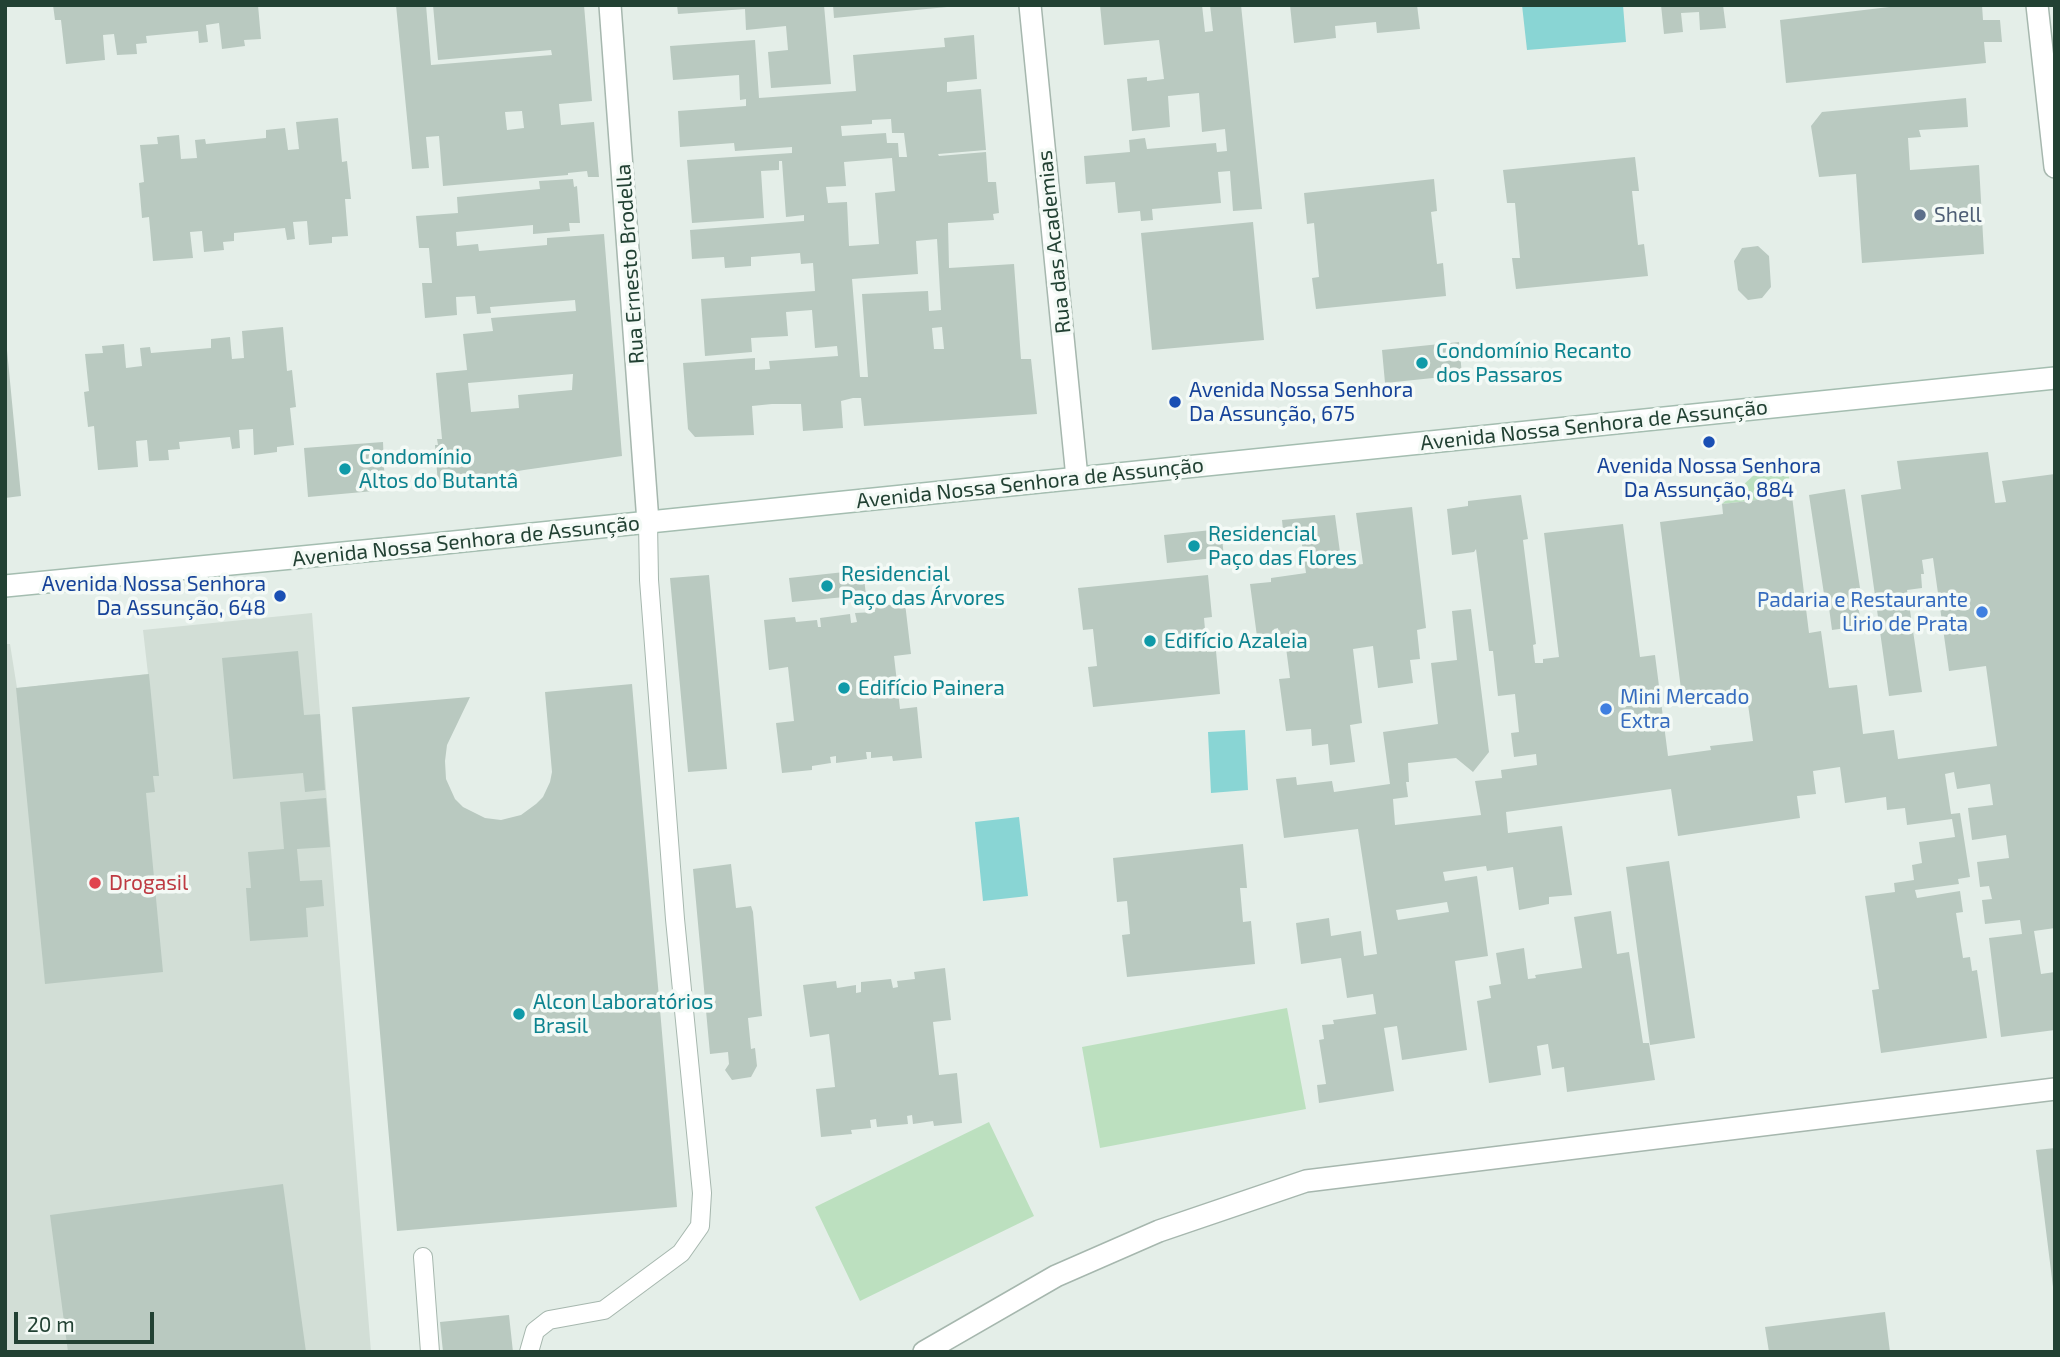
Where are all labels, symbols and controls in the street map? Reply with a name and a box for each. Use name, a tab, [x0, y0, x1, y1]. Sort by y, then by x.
street label: Rua das Academias	[1032, 149, 1076, 335]
street label: Rua Ernesto Brodella	[610, 163, 650, 365]
place label: Shell	[1934, 202, 1982, 228]
marker: Shell	[1912, 207, 1928, 223]
place label: Condomínio Recanto dos Passaros	[1436, 338, 1632, 388]
marker: Condomínio Recanto dos Passaros	[1414, 355, 1430, 371]
place label: Avenida Nossa Senhora Da Assunção, 675	[1189, 377, 1413, 427]
marker: Avenida Nossa Senhora Da Assunção, 675	[1167, 394, 1183, 410]
street label: Avenida Nossa Senhora de Assunção	[1419, 394, 1769, 456]
marker: Avenida Nossa Senhora Da Assunção, 884	[1701, 434, 1717, 450]
place label: Condomínio Altos do Butantâ	[359, 444, 518, 494]
street label: Avenida Nossa Senhora de Assunção	[855, 452, 1205, 514]
place label: Avenida Nossa Senhora Da Assunção, 884	[1597, 453, 1821, 503]
marker: Condomínio Altos do Butantâ	[337, 461, 353, 477]
street label: Avenida Nossa Senhora de Assunção	[291, 510, 641, 572]
place label: Residencial Paço das Flores	[1208, 521, 1357, 571]
marker: Residencial Paço das Flores	[1186, 538, 1202, 554]
place label: Residencial Paço das Árvores	[841, 561, 1005, 611]
place label: Avenida Nossa Senhora Da Assunção, 648	[42, 571, 266, 621]
marker: Residencial Paço das Árvores	[819, 578, 835, 594]
place label: Padaria e Restaurante Lirio de Prata	[1757, 587, 1968, 637]
marker: Avenida Nossa Senhora Da Assunção, 648	[272, 588, 288, 604]
marker: Padaria e Restaurante Lirio de Prata	[1974, 604, 1990, 620]
place label: Edifício Azaleia	[1164, 628, 1308, 654]
marker: Edifício Azaleia	[1142, 633, 1158, 649]
place label: Edifício Painera	[858, 675, 1005, 701]
marker: Edifício Painera	[836, 680, 852, 696]
place label: Mini Mercado Extra	[1620, 684, 1749, 734]
marker: Mini Mercado Extra	[1598, 701, 1614, 717]
place label: Drogasil	[109, 870, 188, 896]
marker: Drogasil	[87, 875, 103, 891]
place label: Alcon Laboratórios Brasil	[533, 989, 714, 1039]
marker: Alcon Laboratórios Brasil	[511, 1006, 527, 1022]
scale bar	[18, 1298, 158, 1342]
text: 20 m	[27, 1311, 75, 1336]

